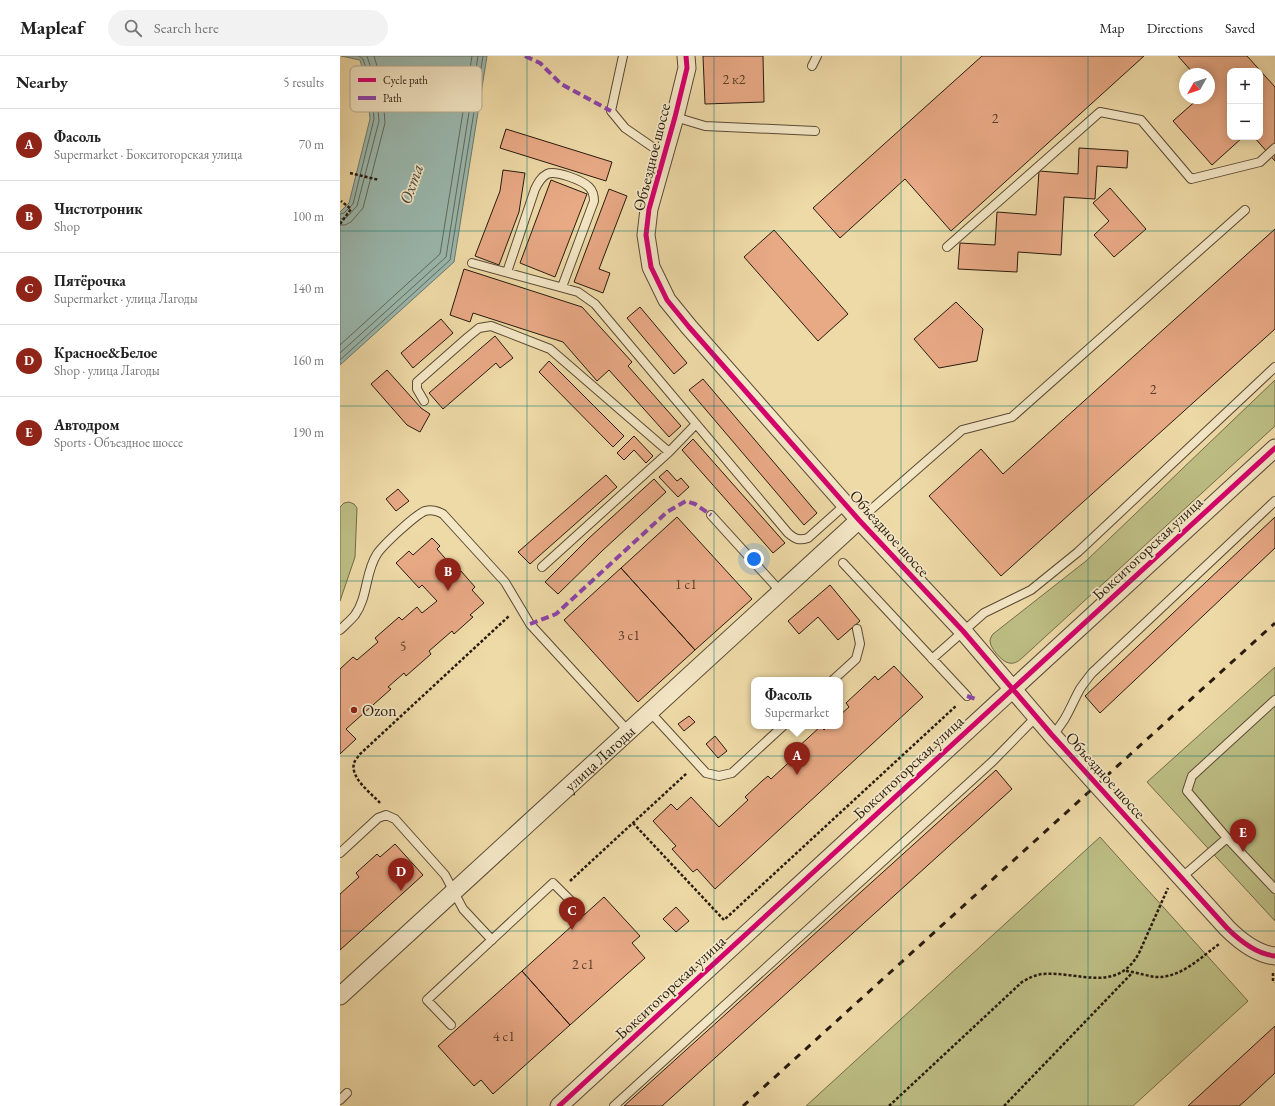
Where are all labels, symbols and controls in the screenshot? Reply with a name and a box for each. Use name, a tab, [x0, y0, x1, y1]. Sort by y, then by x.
search box	[108, 10, 388, 46]
text: Mapleaf	[20, 15, 84, 40]
icon: search	[122, 17, 144, 39]
text: Search here	[154, 18, 219, 37]
text: Map	[1099, 19, 1125, 37]
text: Directions	[1147, 19, 1203, 37]
text: Saved	[1225, 19, 1255, 37]
legend	[350, 66, 482, 112]
north arrow	[1179, 68, 1215, 104]
map controls	[1227, 68, 1263, 140]
button: +	[1227, 68, 1263, 104]
house number: 2 к2	[723, 70, 746, 88]
text: Nearby	[16, 71, 68, 93]
text: Cycle path	[383, 73, 428, 87]
text: 5 results	[283, 74, 324, 91]
text: Path	[383, 91, 402, 105]
street label: Объездное шоссе	[628, 101, 675, 213]
button: −	[1227, 104, 1263, 140]
house number: 2	[992, 109, 999, 127]
text: Фасоль	[54, 127, 101, 146]
text: A	[24, 136, 34, 153]
text: 70 m	[299, 136, 324, 153]
text: Supermarket · Бокситогорская улица	[54, 146, 242, 163]
water label: Охта	[394, 161, 428, 207]
text: Чистотроник	[54, 199, 143, 218]
text: B	[25, 208, 33, 225]
text: 100 m	[293, 208, 324, 225]
text: Shop	[54, 218, 80, 235]
text: Пятёрочка	[54, 271, 126, 290]
text: C	[24, 280, 34, 297]
text: 140 m	[293, 280, 324, 297]
text: Supermarket · улица Лагоды	[54, 290, 198, 307]
text: Красное&Белое	[54, 343, 157, 362]
text: D	[24, 352, 34, 369]
text: 160 m	[293, 352, 324, 369]
text: Shop · улица Лагоды	[54, 362, 160, 379]
house number: 2	[1150, 380, 1157, 398]
text: Автодром	[54, 415, 120, 434]
text: E	[25, 424, 33, 441]
text: 190 m	[293, 424, 324, 441]
text: Sports · Объездное шоссе	[54, 434, 183, 451]
street label: Объездное шоссе	[845, 485, 934, 581]
street label: Бокситогорская улица	[1088, 491, 1207, 605]
your location	[744, 549, 764, 569]
pin: B	[435, 558, 461, 591]
house number: 1 c1	[675, 575, 697, 593]
house number: 3 с1	[618, 626, 640, 644]
house number: 5	[400, 637, 406, 655]
popup	[751, 677, 843, 729]
text: Фасоль	[765, 685, 812, 704]
place label: Ozon	[362, 700, 397, 721]
text: Supermarket	[765, 704, 829, 721]
marker: Ozon	[349, 705, 359, 715]
street label: Бокситогорская улица	[849, 710, 968, 824]
street label: улица Лагоды	[560, 721, 640, 796]
street label: Объездное шоссе	[1061, 727, 1150, 823]
pin: A	[784, 742, 810, 775]
pin: E	[1230, 819, 1256, 852]
pin: D	[388, 858, 414, 891]
pin: C	[559, 897, 585, 930]
street label: Бокситогорская улица	[611, 930, 730, 1044]
house number: 2 с1	[572, 955, 594, 973]
house number: 4 с1	[493, 1027, 515, 1045]

